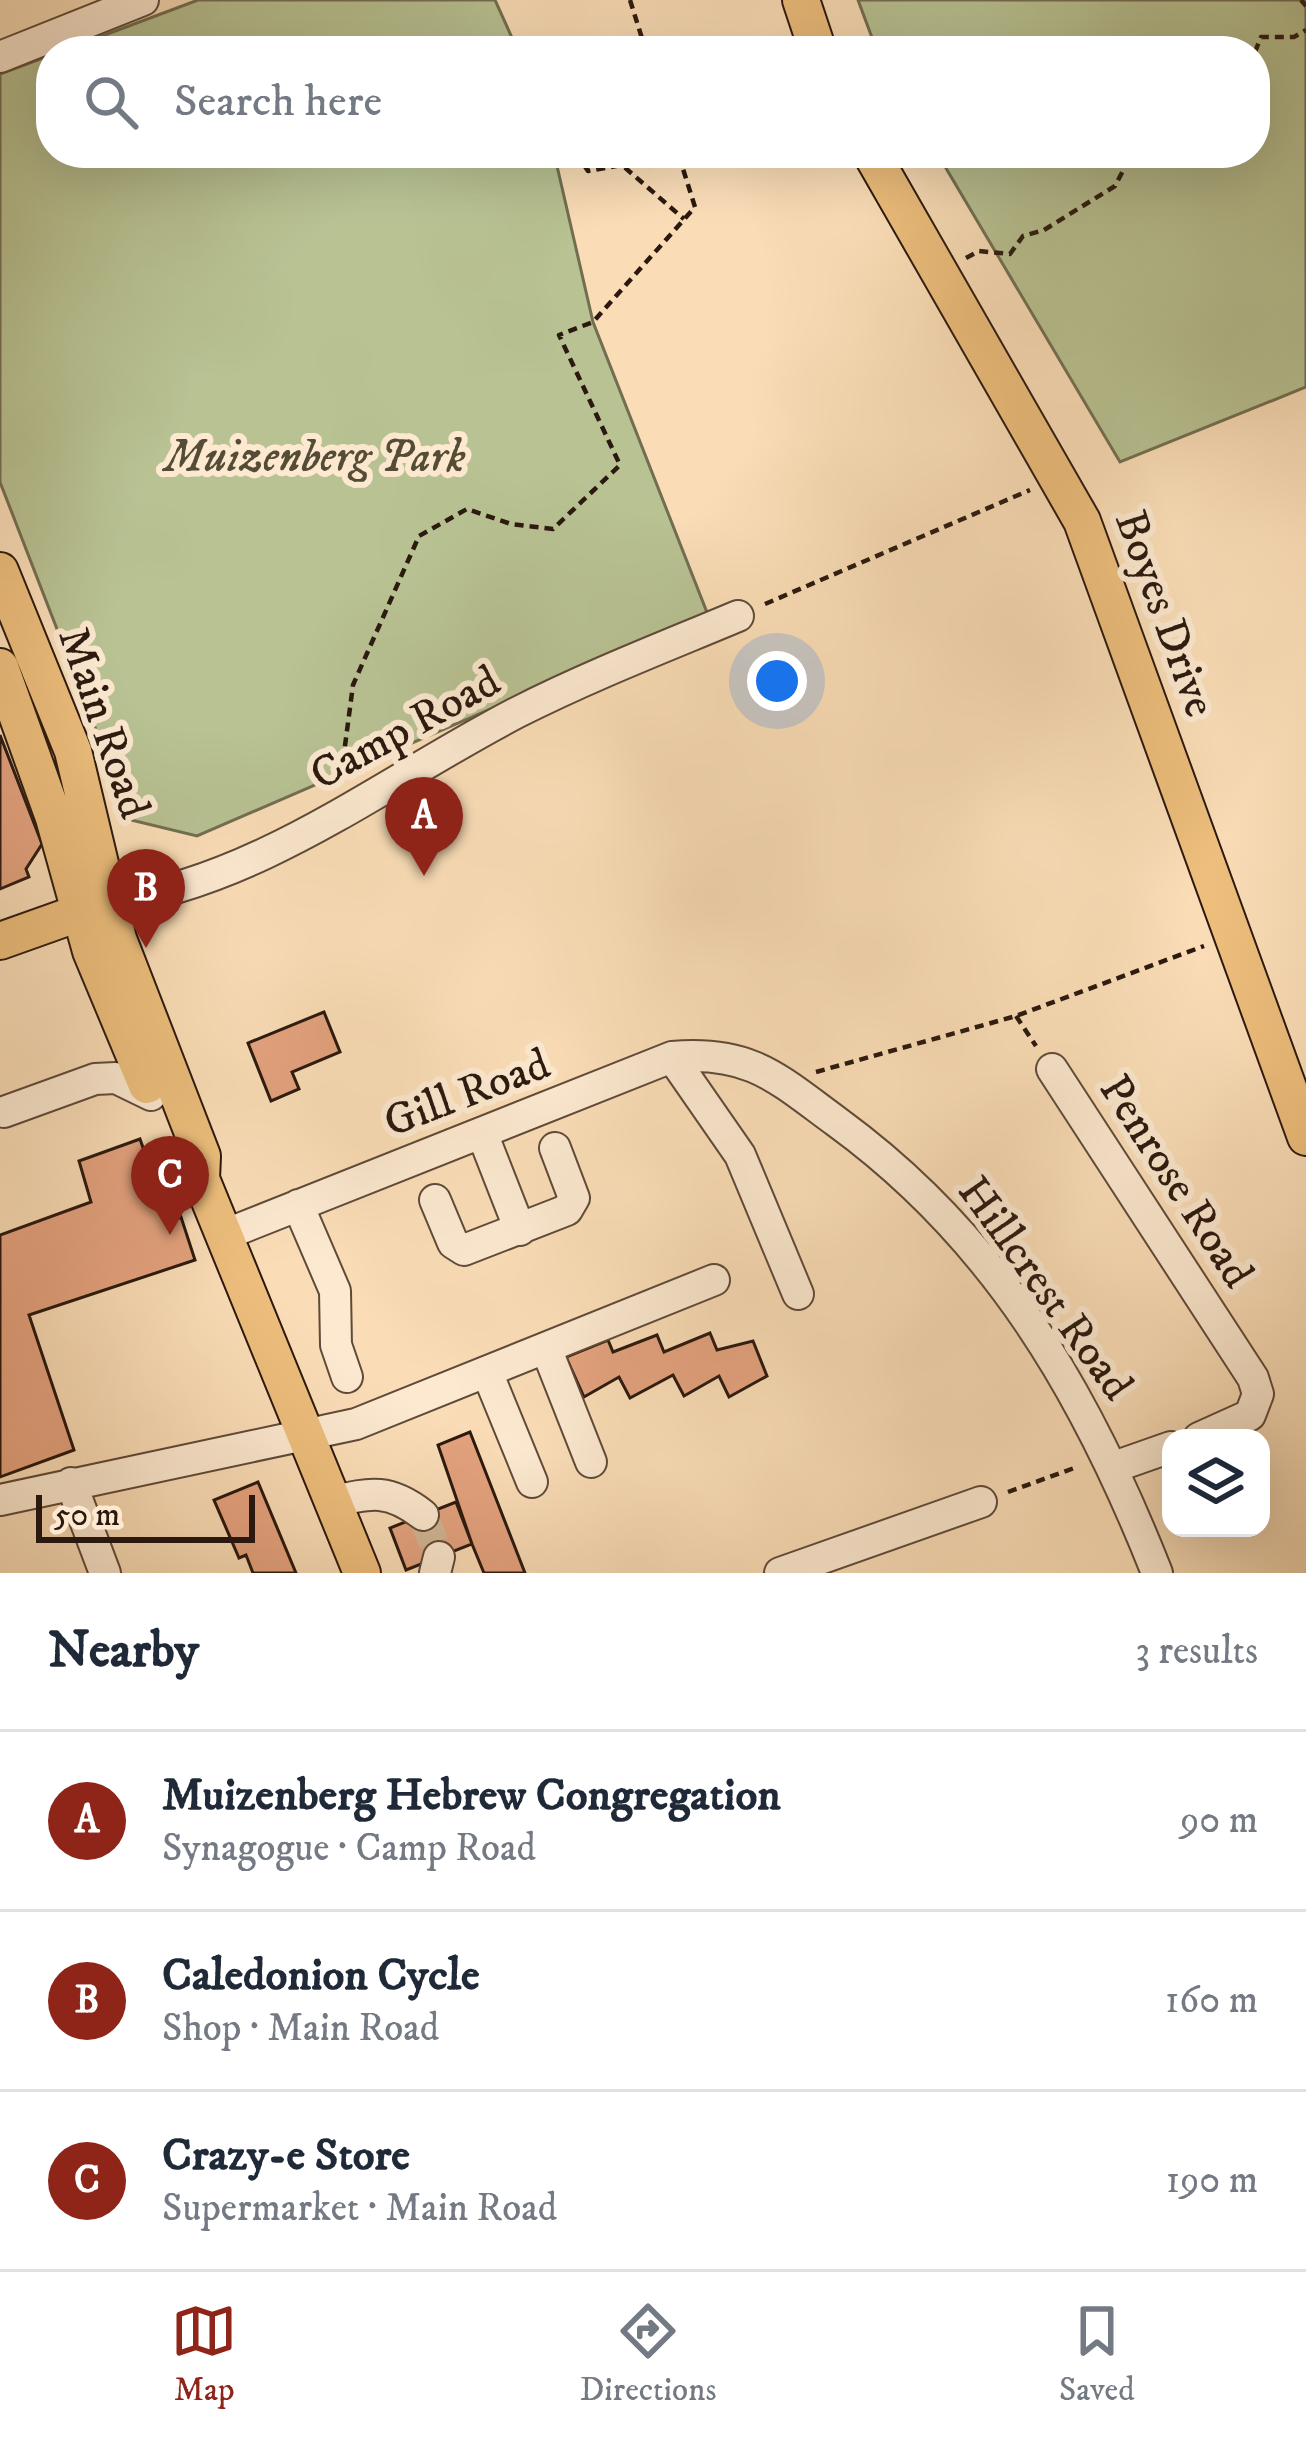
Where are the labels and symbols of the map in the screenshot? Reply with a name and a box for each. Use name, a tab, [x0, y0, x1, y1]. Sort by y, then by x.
park label: Muizenberg Park	[162, 430, 466, 486]
street label: Boyes Drive	[1101, 503, 1227, 725]
street label: Main Road	[44, 620, 162, 826]
your location	[747, 651, 807, 711]
street label: Camp Road	[301, 653, 511, 804]
pin: A	[385, 777, 463, 876]
pin: B	[107, 849, 185, 948]
street label: Gill Road	[376, 1036, 558, 1151]
street label: Penrose Road	[1086, 1065, 1265, 1299]
pin: C	[131, 1136, 209, 1235]
street label: Hillcrest Road	[945, 1166, 1145, 1412]
scale bar	[36, 1489, 255, 1542]

